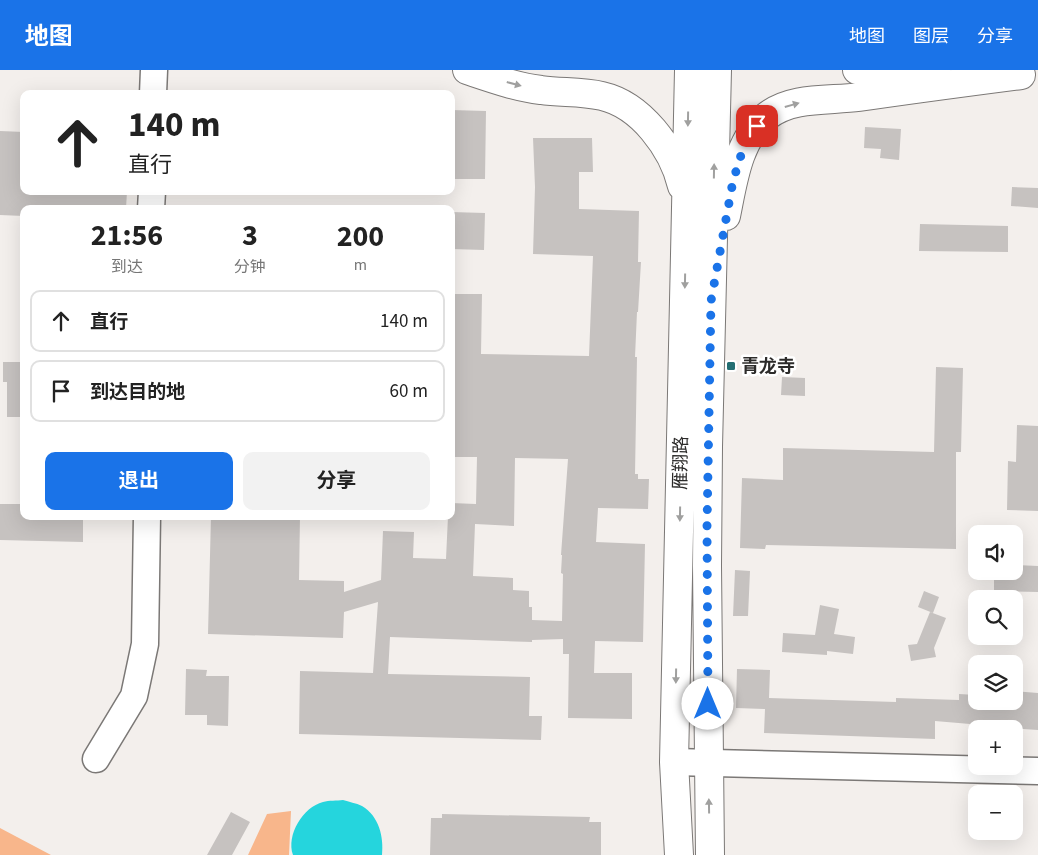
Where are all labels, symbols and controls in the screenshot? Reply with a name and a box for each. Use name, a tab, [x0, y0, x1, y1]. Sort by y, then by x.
text: 地图	[25, 19, 73, 54]
text: 地图	[849, 24, 885, 49]
text: 图层	[913, 24, 949, 49]
text: 分享	[977, 24, 1013, 49]
one-way arrow	[506, 80, 521, 88]
text: 140 m	[128, 100, 220, 150]
one-way arrow	[784, 101, 799, 109]
pin	[736, 105, 778, 147]
icon: ahead	[45, 110, 110, 175]
one-way arrow	[684, 111, 692, 127]
icon: arrive	[743, 112, 771, 140]
text: 直行	[128, 149, 172, 181]
one-way arrow	[711, 163, 719, 179]
text: 21:56	[91, 214, 163, 257]
text: 3	[242, 214, 258, 257]
text: 200	[337, 215, 384, 258]
text: m	[354, 254, 367, 276]
text: 到达	[111, 256, 143, 278]
text: 分钟	[234, 256, 266, 278]
one-way arrow	[680, 273, 688, 289]
icon: ahead	[47, 307, 75, 335]
text: 140 m	[380, 308, 428, 335]
text: 直行	[90, 309, 128, 336]
place label: 青龙寺	[741, 354, 795, 379]
marker: 青龙寺	[725, 360, 737, 372]
icon: arrive	[47, 377, 75, 405]
text: 60 m	[390, 378, 428, 405]
text: 到达目的地	[90, 379, 185, 406]
street label: 雁翔路	[668, 436, 694, 490]
button: 退出	[45, 452, 233, 510]
button: 分享	[243, 452, 430, 510]
one-way arrow	[675, 506, 683, 522]
map controls	[968, 525, 1023, 840]
button: sound	[968, 525, 1023, 580]
button: search	[968, 590, 1023, 645]
button: layers	[968, 655, 1023, 710]
one-way arrow	[672, 668, 680, 684]
position arrow	[681, 677, 733, 729]
button: +	[968, 720, 1023, 775]
button: −	[968, 785, 1023, 840]
one-way arrow	[705, 798, 713, 814]

